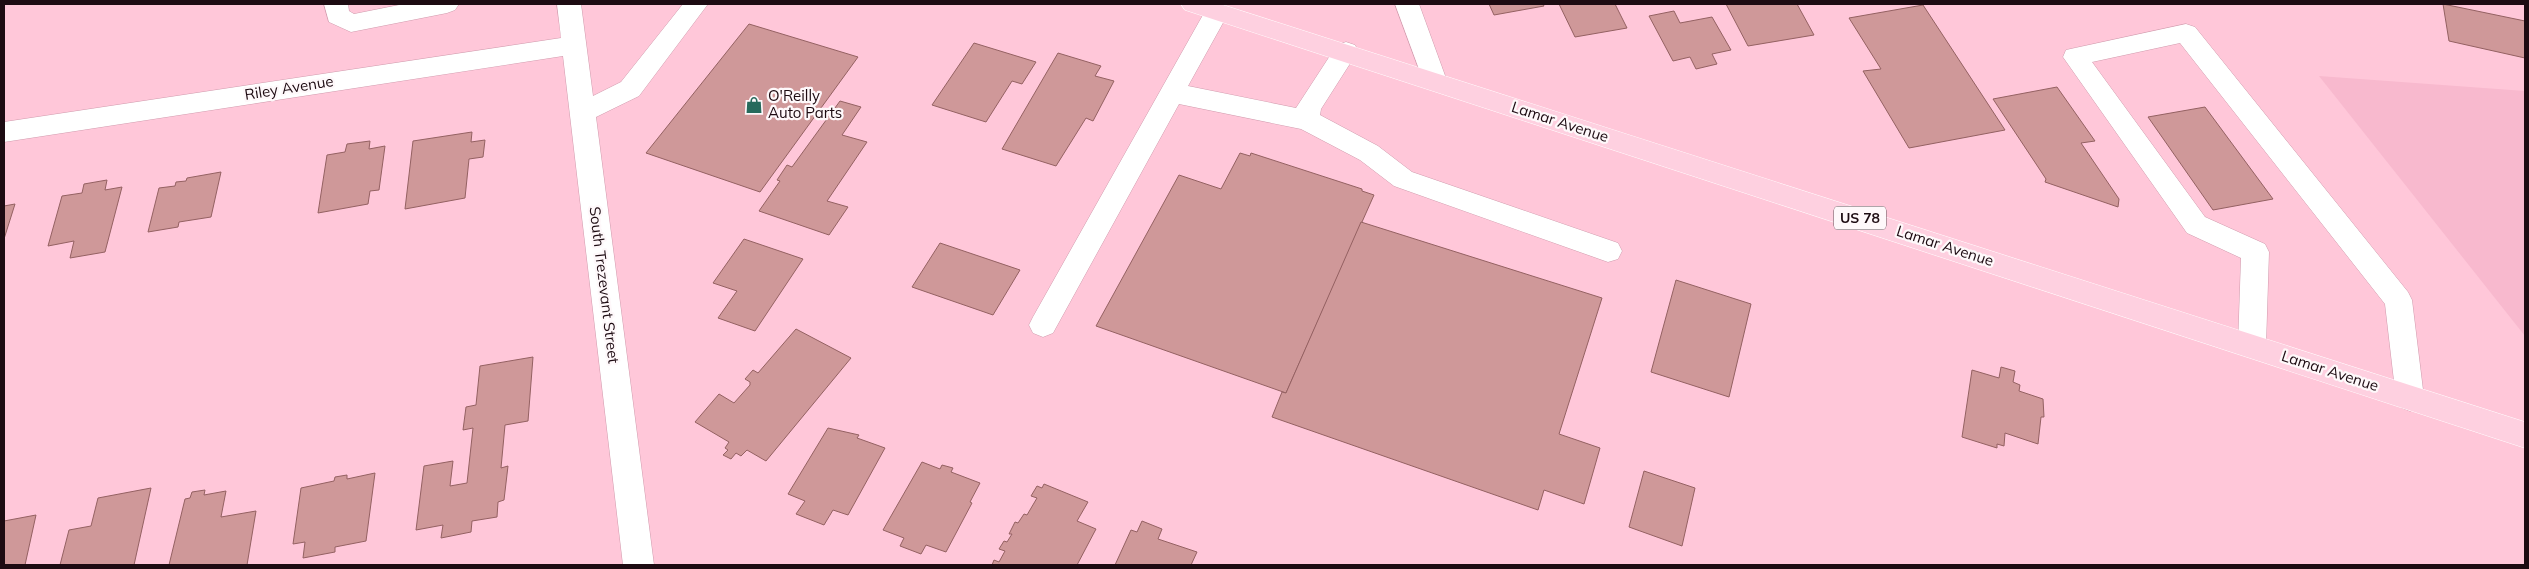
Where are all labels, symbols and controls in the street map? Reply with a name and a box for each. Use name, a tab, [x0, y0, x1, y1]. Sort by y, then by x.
street label: Riley Avenue	[243, 71, 335, 104]
place label: O'Reilly Auto Parts	[768, 86, 842, 122]
shop icon: O'Reilly Auto Parts	[744, 95, 764, 115]
street label: Lamar Avenue	[1509, 97, 1611, 146]
street label: South Trezevant Street	[585, 205, 624, 364]
road number: US 78	[1834, 207, 1886, 230]
street label: Lamar Avenue	[1894, 221, 1996, 270]
street label: Lamar Avenue	[2279, 346, 2381, 395]

